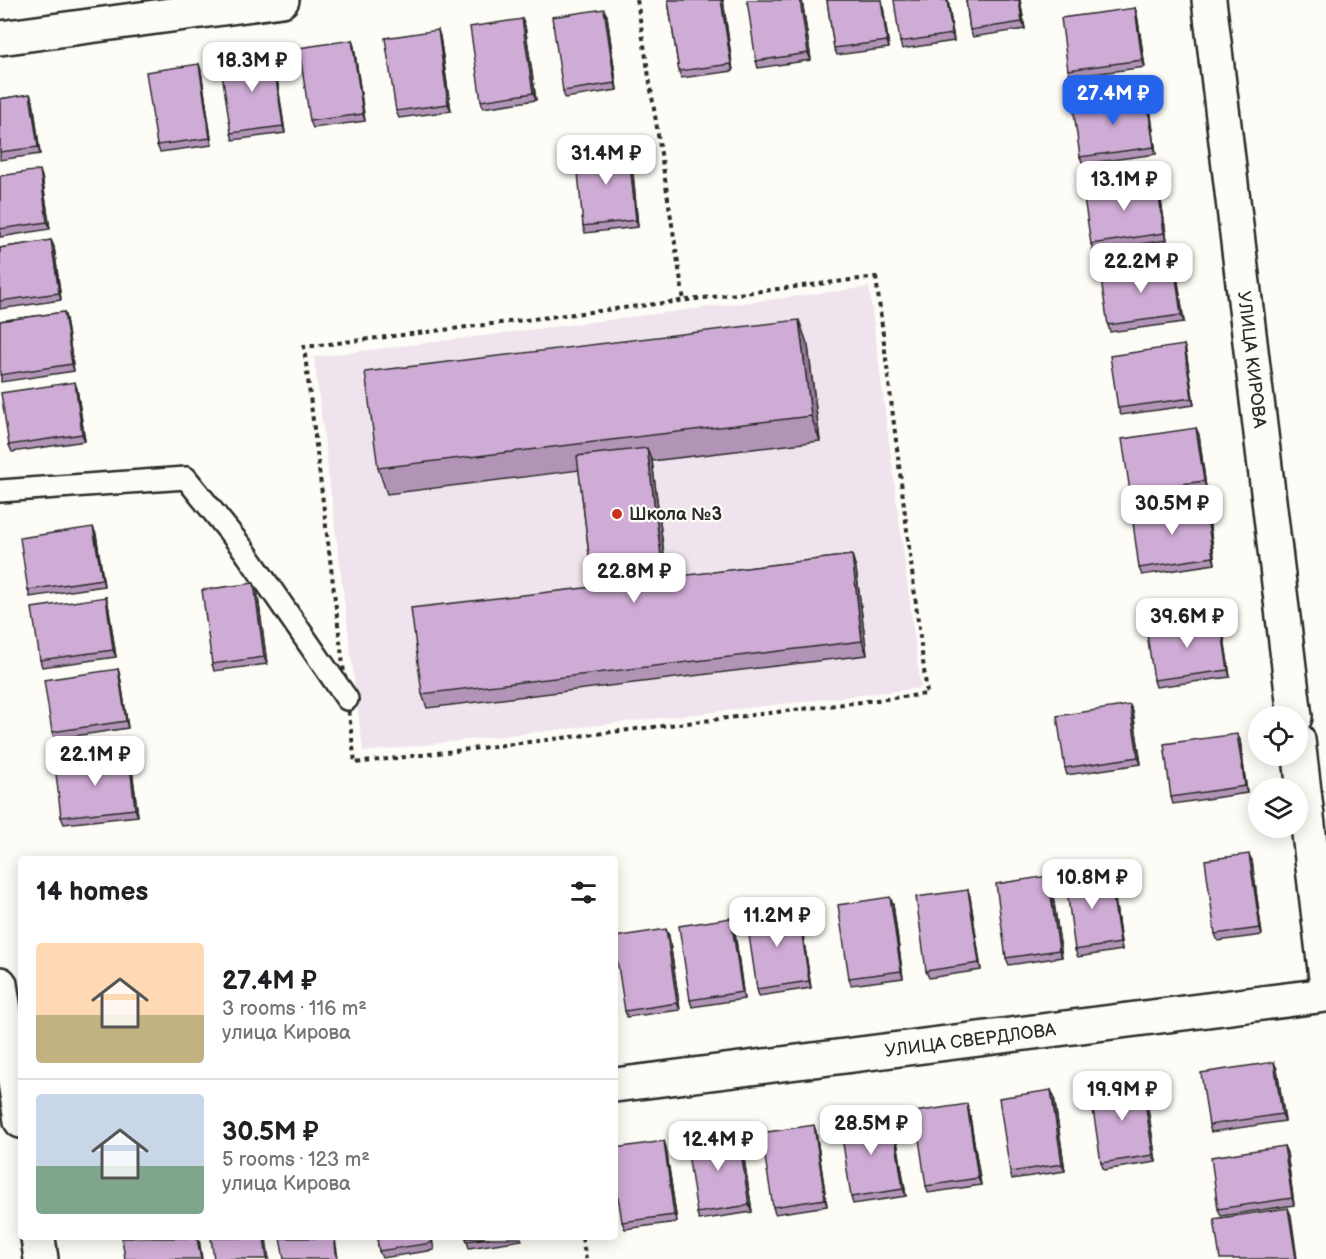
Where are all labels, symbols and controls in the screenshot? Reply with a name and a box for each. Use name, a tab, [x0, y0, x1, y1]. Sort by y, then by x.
pin: 18.3M ₽	[197, 42, 307, 93]
text: 18.3M ₽	[217, 49, 287, 73]
pin: 27.4M ₽	[1058, 75, 1168, 126]
text: 27.4M ₽	[1077, 82, 1149, 106]
pin: 31.4M ₽	[551, 135, 661, 186]
text: 31.4M ₽	[571, 142, 641, 166]
pin: 13.1M ₽	[1069, 161, 1179, 212]
text: 13.1M ₽	[1090, 168, 1158, 192]
pin: 22.2M ₽	[1086, 243, 1196, 294]
text: 22.2M ₽	[1104, 250, 1178, 274]
street label: УЛИЦА КИРОВА	[1233, 290, 1270, 429]
pin: 30.5M ₽	[1117, 485, 1227, 536]
text: 30.5M ₽	[1135, 492, 1209, 516]
place label: Школа №3	[629, 504, 722, 525]
marker: Школа №3	[610, 507, 624, 521]
pin: 22.8M ₽	[579, 553, 689, 604]
text: 22.8M ₽	[597, 560, 671, 584]
pin: 39.6M ₽	[1132, 598, 1242, 649]
text: 39.6M ₽	[1150, 605, 1224, 629]
map controls	[1248, 706, 1308, 838]
button: locate	[1248, 706, 1308, 766]
pin: 22.1M ₽	[40, 736, 150, 787]
text: 22.1M ₽	[59, 743, 131, 767]
button: layers	[1248, 778, 1308, 838]
pin: 10.8M ₽	[1037, 859, 1147, 910]
text: 10.8M ₽	[1056, 866, 1128, 890]
icon: filters	[567, 876, 600, 909]
text: 14 homes	[36, 877, 148, 908]
pin: 11.2M ₽	[722, 897, 832, 948]
text: 11.2M ₽	[743, 904, 811, 928]
text: 27.4M ₽	[222, 966, 317, 997]
icon: home	[84, 967, 156, 1039]
text: 3 rooms · 116 m²	[222, 997, 367, 1021]
street label: УЛИЦА СВЕРДЛОВА	[883, 1019, 1057, 1062]
text: улица Кирова	[222, 1021, 351, 1045]
pin: 19.9M ₽	[1067, 1071, 1177, 1122]
text: 19.9M ₽	[1087, 1078, 1157, 1102]
pin: 28.5M ₽	[816, 1105, 926, 1156]
text: 28.5M ₽	[834, 1112, 908, 1136]
text: 30.5M ₽	[222, 1117, 319, 1148]
icon: home	[84, 1118, 156, 1190]
pin: 12.4M ₽	[663, 1121, 773, 1172]
text: 12.4M ₽	[683, 1128, 753, 1152]
text: 5 rooms · 123 m²	[222, 1148, 370, 1172]
text: улица Кирова	[222, 1172, 351, 1196]

